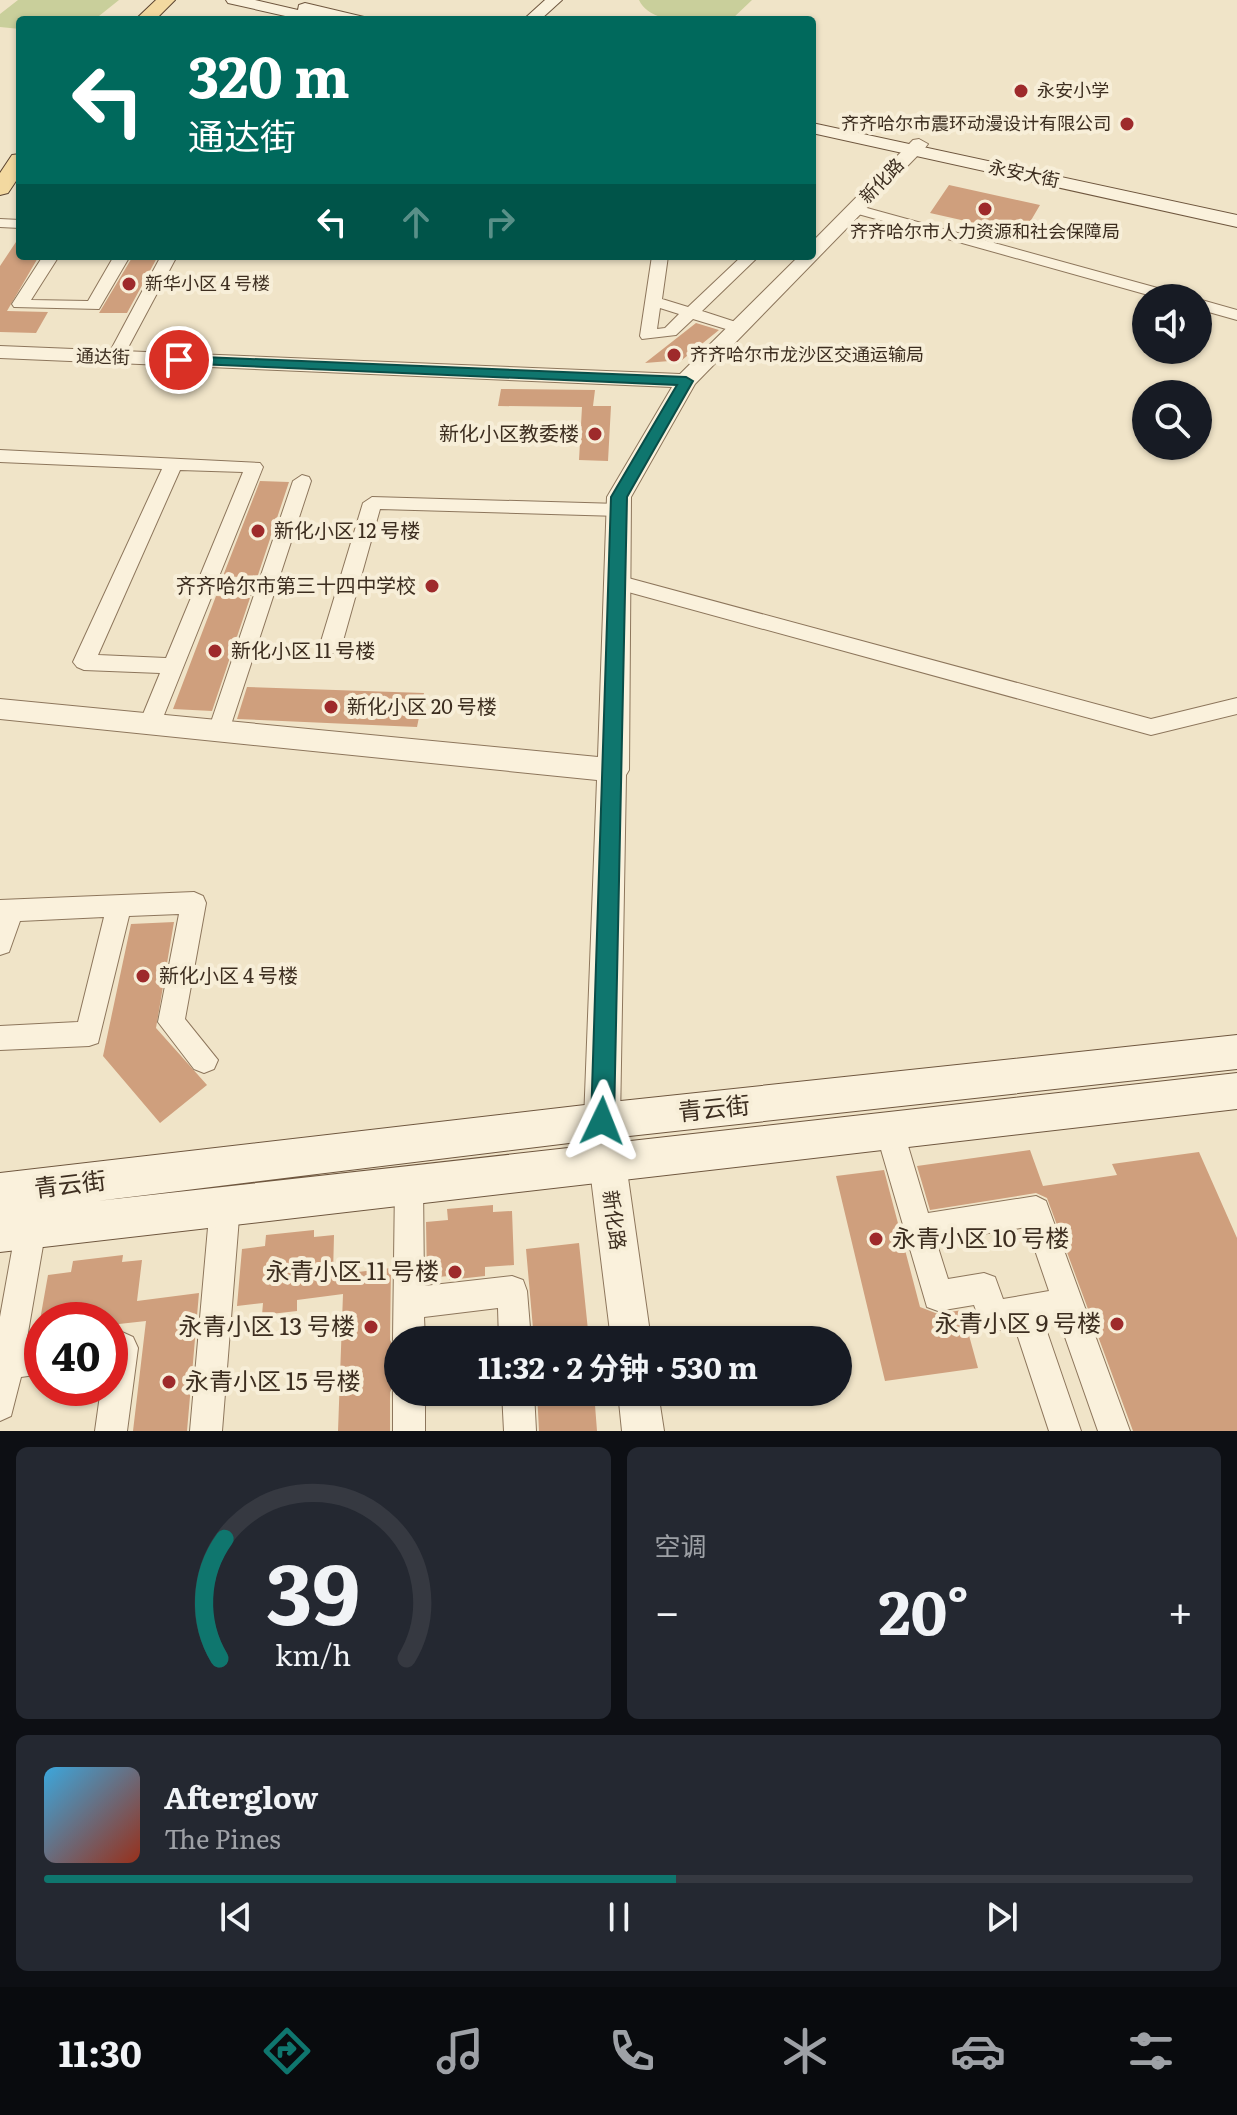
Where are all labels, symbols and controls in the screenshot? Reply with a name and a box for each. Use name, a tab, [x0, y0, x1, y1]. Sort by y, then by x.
text: 320 m	[188, 32, 350, 115]
icon: left	[56, 48, 160, 152]
place label: 永安小学	[1037, 76, 1109, 103]
marker: 永安小学	[1012, 82, 1030, 100]
text: 通达街	[188, 108, 296, 161]
place label: 齐齐哈尔市震环动漫设计有限公司	[841, 109, 1111, 136]
marker: 齐齐哈尔市震环动漫设计有限公司	[1118, 115, 1136, 133]
street label: 新化路	[852, 151, 909, 209]
street label: 永安大街	[986, 152, 1062, 193]
icon: left	[310, 200, 354, 244]
icon: ahead	[394, 200, 438, 244]
icon: right	[478, 200, 522, 244]
marker: 齐齐哈尔市人力资源和社会保障局	[976, 200, 994, 218]
place label: 齐齐哈尔市人力资源和社会保障局	[850, 217, 1120, 244]
place label: 新华小区 4 号楼	[145, 269, 270, 296]
marker: 新华小区 4 号楼	[120, 275, 138, 293]
map controls	[1132, 284, 1212, 460]
button: sound	[1132, 284, 1212, 364]
pin	[145, 326, 213, 394]
icon: arrive	[157, 338, 201, 382]
place label: 齐齐哈尔市龙沙区交通运输局	[690, 340, 924, 367]
street label: 通达街	[76, 341, 131, 370]
marker: 齐齐哈尔市龙沙区交通运输局	[665, 346, 683, 364]
button: search	[1132, 380, 1212, 460]
place label: 新化小区教委楼	[439, 417, 579, 447]
marker: 新化小区教委楼	[586, 425, 604, 443]
place label: 新化小区 12 号楼	[274, 514, 420, 544]
marker: 新化小区 12 号楼	[249, 522, 267, 540]
place label: 齐齐哈尔市第三十四中学校	[176, 569, 416, 599]
marker: 齐齐哈尔市第三十四中学校	[423, 577, 441, 595]
place label: 新化小区 11 号楼	[231, 634, 375, 664]
marker: 新化小区 11 号楼	[206, 642, 224, 660]
place label: 新化小区 20 号楼	[347, 690, 497, 720]
marker: 新化小区 20 号楼	[322, 698, 340, 716]
place label: 新化小区 4 号楼	[159, 959, 298, 989]
marker: 新化小区 4 号楼	[134, 967, 152, 985]
position arrow	[560, 1079, 644, 1163]
street label: 青云街	[676, 1085, 751, 1128]
street label: 青云街	[32, 1161, 108, 1204]
street label: 新化路	[597, 1188, 635, 1252]
place label: 永青小区 10 号楼	[892, 1219, 1069, 1254]
marker: 永青小区 10 号楼	[867, 1230, 885, 1248]
place label: 永青小区 11 号楼	[266, 1252, 439, 1287]
marker: 永青小区 11 号楼	[446, 1263, 464, 1281]
speed limit sign: 40	[24, 1302, 128, 1406]
place label: 永青小区 9 号楼	[935, 1304, 1101, 1339]
place label: 永青小区 13 号楼	[179, 1307, 355, 1342]
marker: 永青小区 9 号楼	[1108, 1315, 1126, 1333]
marker: 永青小区 13 号楼	[362, 1318, 380, 1336]
text: 11:32 · 2 分钟 · 530 m	[478, 1344, 758, 1388]
place label: 永青小区 15 号楼	[185, 1362, 361, 1397]
marker: 永青小区 15 号楼	[160, 1373, 178, 1391]
text: 空调	[655, 1525, 707, 1564]
text: 39	[266, 1527, 360, 1651]
text: 20°	[878, 1564, 969, 1653]
text: −	[655, 1576, 680, 1642]
text: +	[1167, 1576, 1193, 1642]
text: km/h	[275, 1632, 351, 1675]
text: Afterglow	[164, 1774, 318, 1818]
text: The Pines	[164, 1818, 281, 1857]
icon: previous	[214, 1895, 258, 1939]
icon: pause	[597, 1895, 641, 1939]
icon: next	[980, 1895, 1024, 1939]
icon: directions	[259, 2023, 315, 2079]
icon: music	[432, 2023, 488, 2079]
icon: phone	[604, 2023, 660, 2079]
icon: climate	[777, 2023, 833, 2079]
icon: car	[950, 2023, 1006, 2079]
icon: filters	[1123, 2023, 1179, 2079]
text: 11:30	[58, 2025, 142, 2078]

